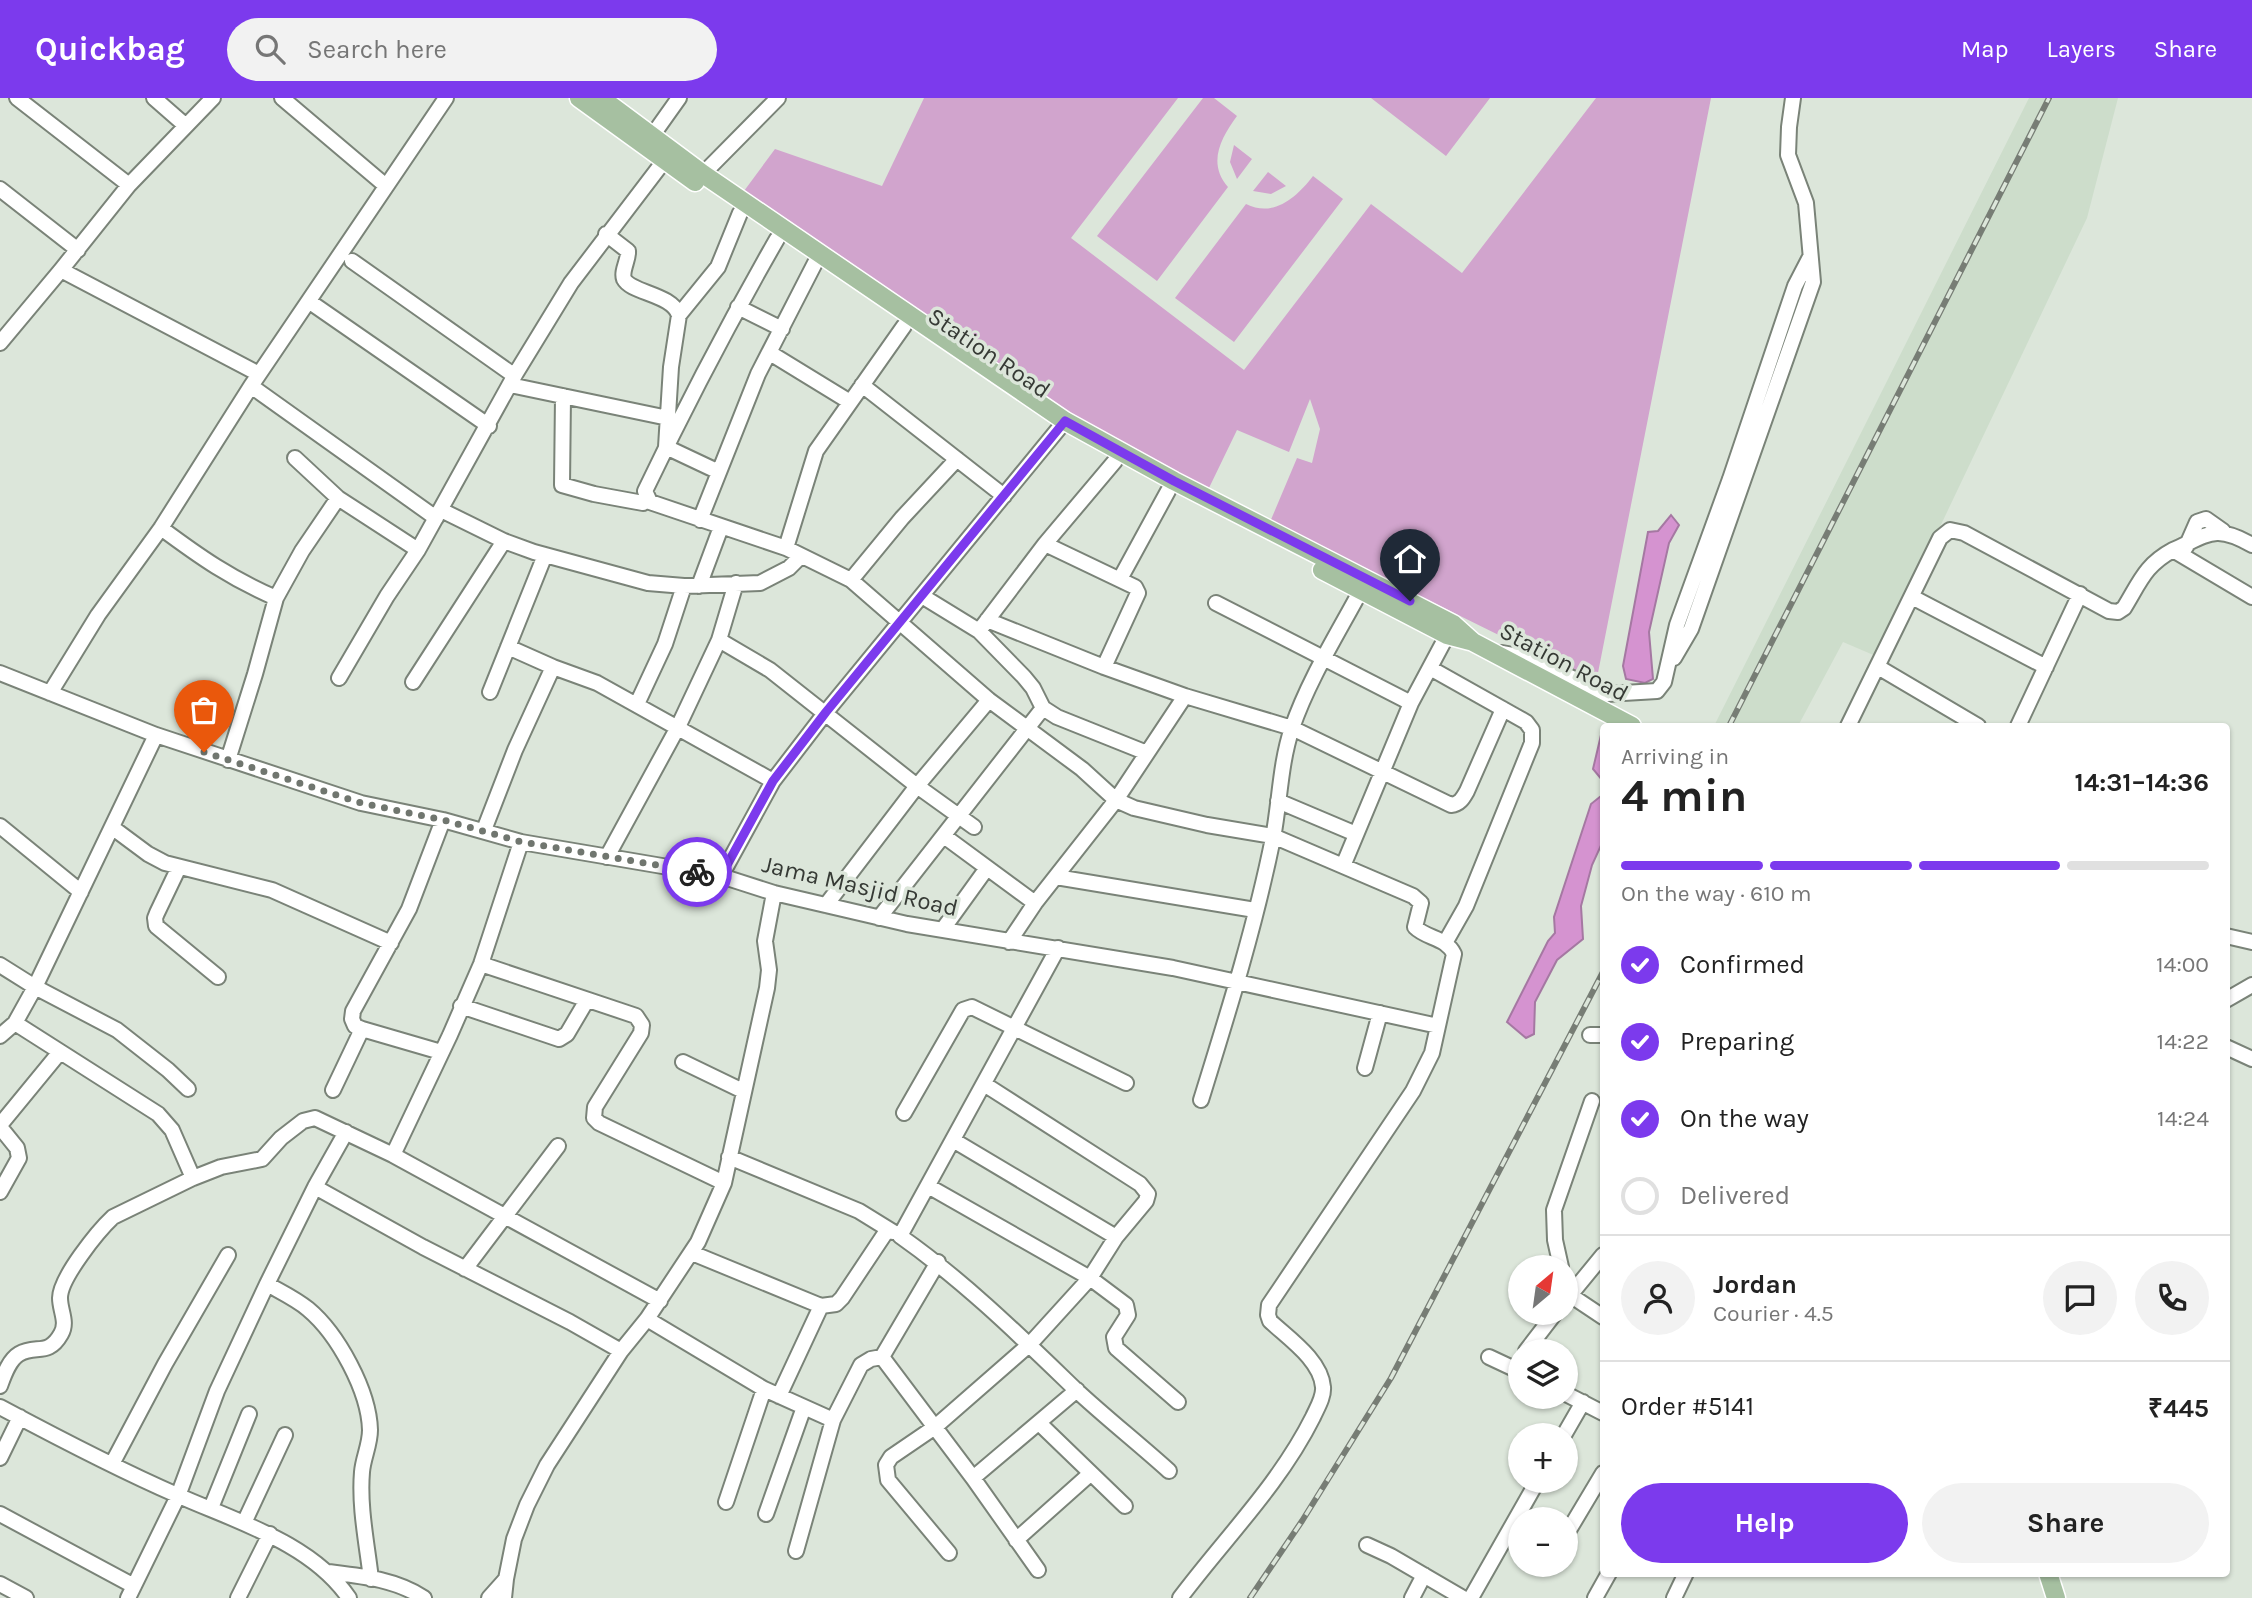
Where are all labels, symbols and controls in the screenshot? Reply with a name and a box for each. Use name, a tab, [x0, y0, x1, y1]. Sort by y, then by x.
search box	[227, 18, 717, 81]
text: Quickbag	[35, 30, 185, 68]
icon: search	[251, 30, 289, 68]
text: Search here	[307, 34, 447, 65]
text: Map	[1961, 35, 2009, 63]
text: Layers	[2047, 35, 2116, 63]
text: Share	[2154, 35, 2217, 63]
street label: Station Road	[923, 302, 1055, 404]
pin	[1380, 529, 1440, 601]
icon: home	[1391, 540, 1429, 578]
street label: Station Road	[1495, 616, 1633, 708]
pin	[174, 680, 234, 752]
icon: bag	[185, 691, 223, 729]
text: Arriving in	[1621, 743, 1729, 770]
text: 14:31–14:36	[2074, 767, 2209, 798]
text: 4 min	[1621, 769, 1747, 823]
courier	[662, 837, 732, 907]
street label: Jama Masjid Road	[759, 850, 961, 922]
icon: bike	[678, 853, 716, 891]
text: On the way · 610 m	[1621, 880, 1811, 907]
icon: check	[1621, 946, 1659, 984]
text: Confirmed	[1680, 949, 1805, 980]
text: 14:00	[2156, 951, 2209, 978]
icon: check	[1621, 1023, 1659, 1061]
text: Preparing	[1680, 1026, 1794, 1057]
text: 14:22	[2157, 1028, 2209, 1055]
icon: check	[1621, 1100, 1659, 1138]
text: On the way	[1680, 1103, 1809, 1134]
text: 14:24	[2157, 1105, 2209, 1132]
text: Delivered	[1680, 1180, 1790, 1211]
north arrow	[1508, 1255, 1578, 1325]
map controls	[1508, 1255, 1578, 1577]
button: person	[1621, 1261, 1695, 1335]
button: chat	[2043, 1261, 2117, 1335]
button: phone	[2135, 1261, 2209, 1335]
text: Jordan	[1713, 1269, 1797, 1300]
text: Courier · 4.5	[1713, 1300, 1834, 1327]
button: layers	[1508, 1339, 1578, 1409]
text: Order #5141	[1621, 1391, 1754, 1422]
text: ₹445	[2148, 1393, 2209, 1424]
button: +	[1508, 1423, 1578, 1493]
button: Help	[1621, 1483, 1908, 1563]
button: Share	[1922, 1483, 2209, 1563]
button: −	[1508, 1507, 1578, 1577]

